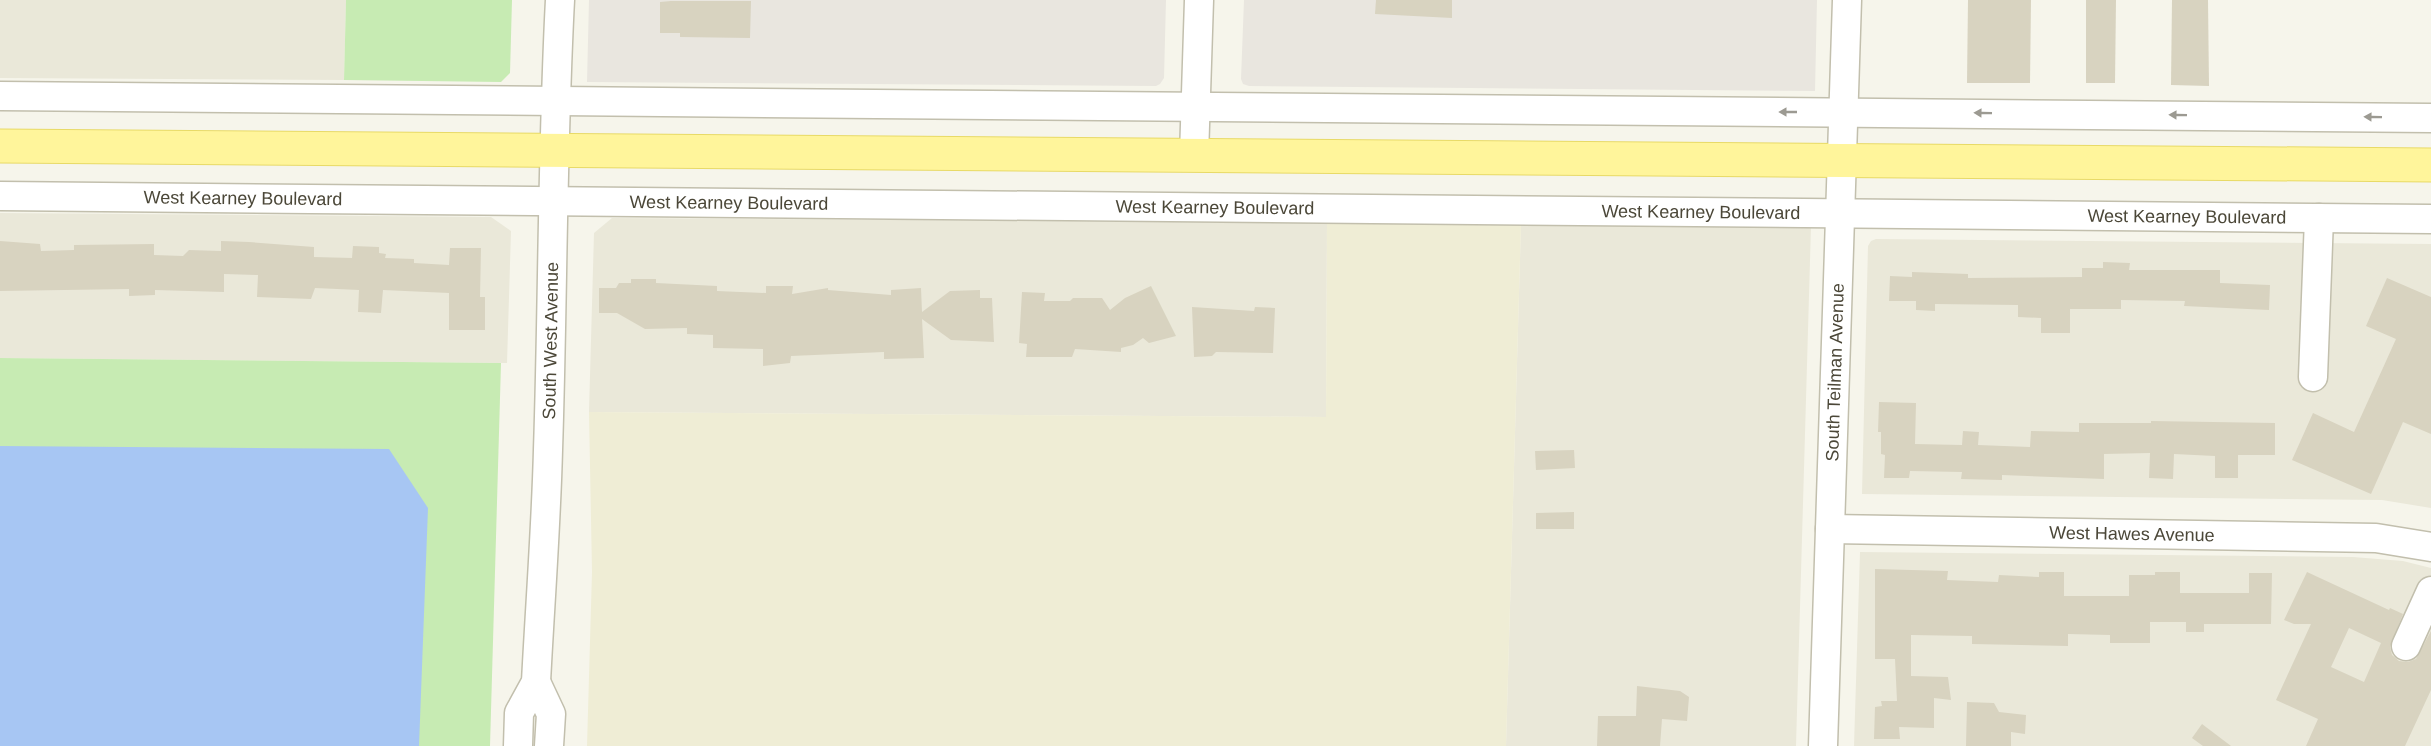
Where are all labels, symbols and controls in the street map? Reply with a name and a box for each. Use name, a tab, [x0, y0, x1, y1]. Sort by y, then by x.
one-way arrow	[1778, 107, 1797, 117]
one-way arrow	[1973, 108, 1992, 118]
one-way arrow	[2168, 110, 2187, 120]
one-way arrow	[2363, 112, 2382, 122]
street label: West Kearney Boulevard	[143, 187, 343, 209]
street label: West Kearney Boulevard	[629, 192, 829, 214]
street label: West Kearney Boulevard	[1115, 197, 1314, 218]
street label: West Kearney Boulevard	[1601, 201, 1800, 223]
street label: West Kearney Boulevard	[2087, 206, 2286, 228]
street label: South West Avenue	[539, 262, 562, 420]
street label: South Teilman Avenue	[1822, 283, 1848, 462]
street label: West Hawes Avenue	[2049, 523, 2215, 545]

